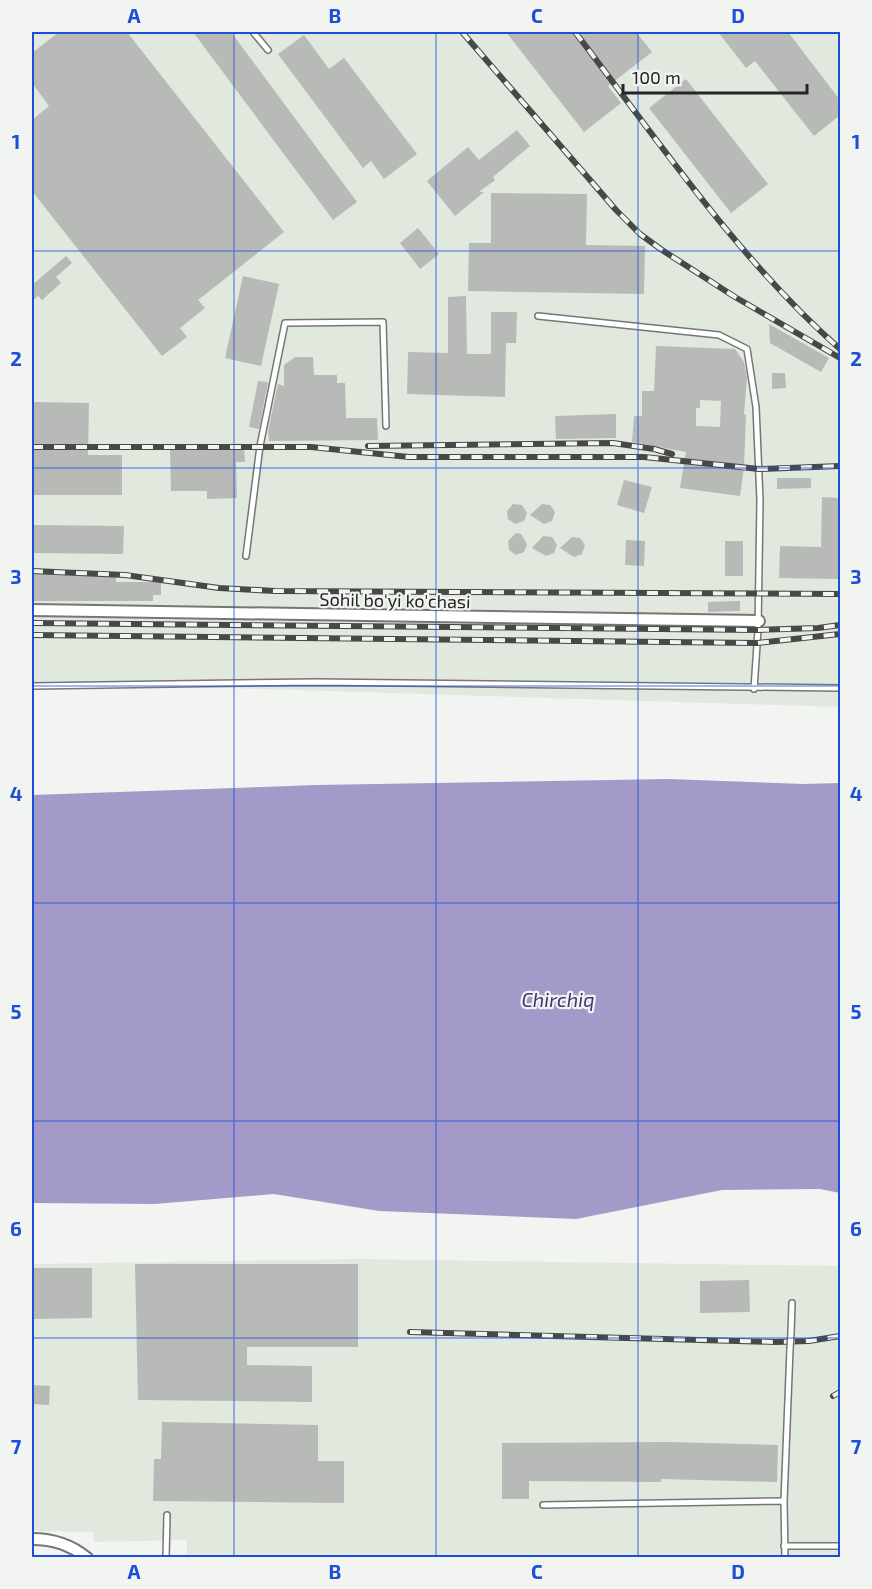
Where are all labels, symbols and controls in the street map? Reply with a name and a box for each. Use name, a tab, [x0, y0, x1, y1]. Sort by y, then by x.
text: A	[127, 3, 141, 27]
text: B	[329, 3, 341, 27]
text: C	[531, 3, 543, 27]
text: D	[731, 3, 745, 27]
scale bar	[623, 57, 808, 95]
text: 100 m	[632, 66, 681, 88]
text: 1	[12, 129, 20, 153]
text: 1	[852, 129, 860, 153]
text: 2	[10, 346, 22, 370]
text: 2	[850, 346, 862, 370]
text: 3	[10, 564, 22, 588]
text: 3	[850, 564, 862, 588]
street label: Sohil bo'yi ko'chasi	[319, 588, 471, 612]
text: 4	[10, 781, 23, 805]
text: 4	[850, 781, 863, 805]
water label: Chirchiq	[521, 987, 595, 1011]
text: 5	[10, 999, 22, 1023]
text: 5	[850, 999, 862, 1023]
text: 6	[10, 1216, 22, 1240]
text: 6	[850, 1216, 862, 1240]
text: 7	[11, 1434, 22, 1458]
text: 7	[851, 1434, 862, 1458]
text: A	[127, 1559, 141, 1583]
text: B	[329, 1559, 341, 1583]
text: C	[531, 1559, 543, 1583]
text: D	[731, 1559, 745, 1583]

